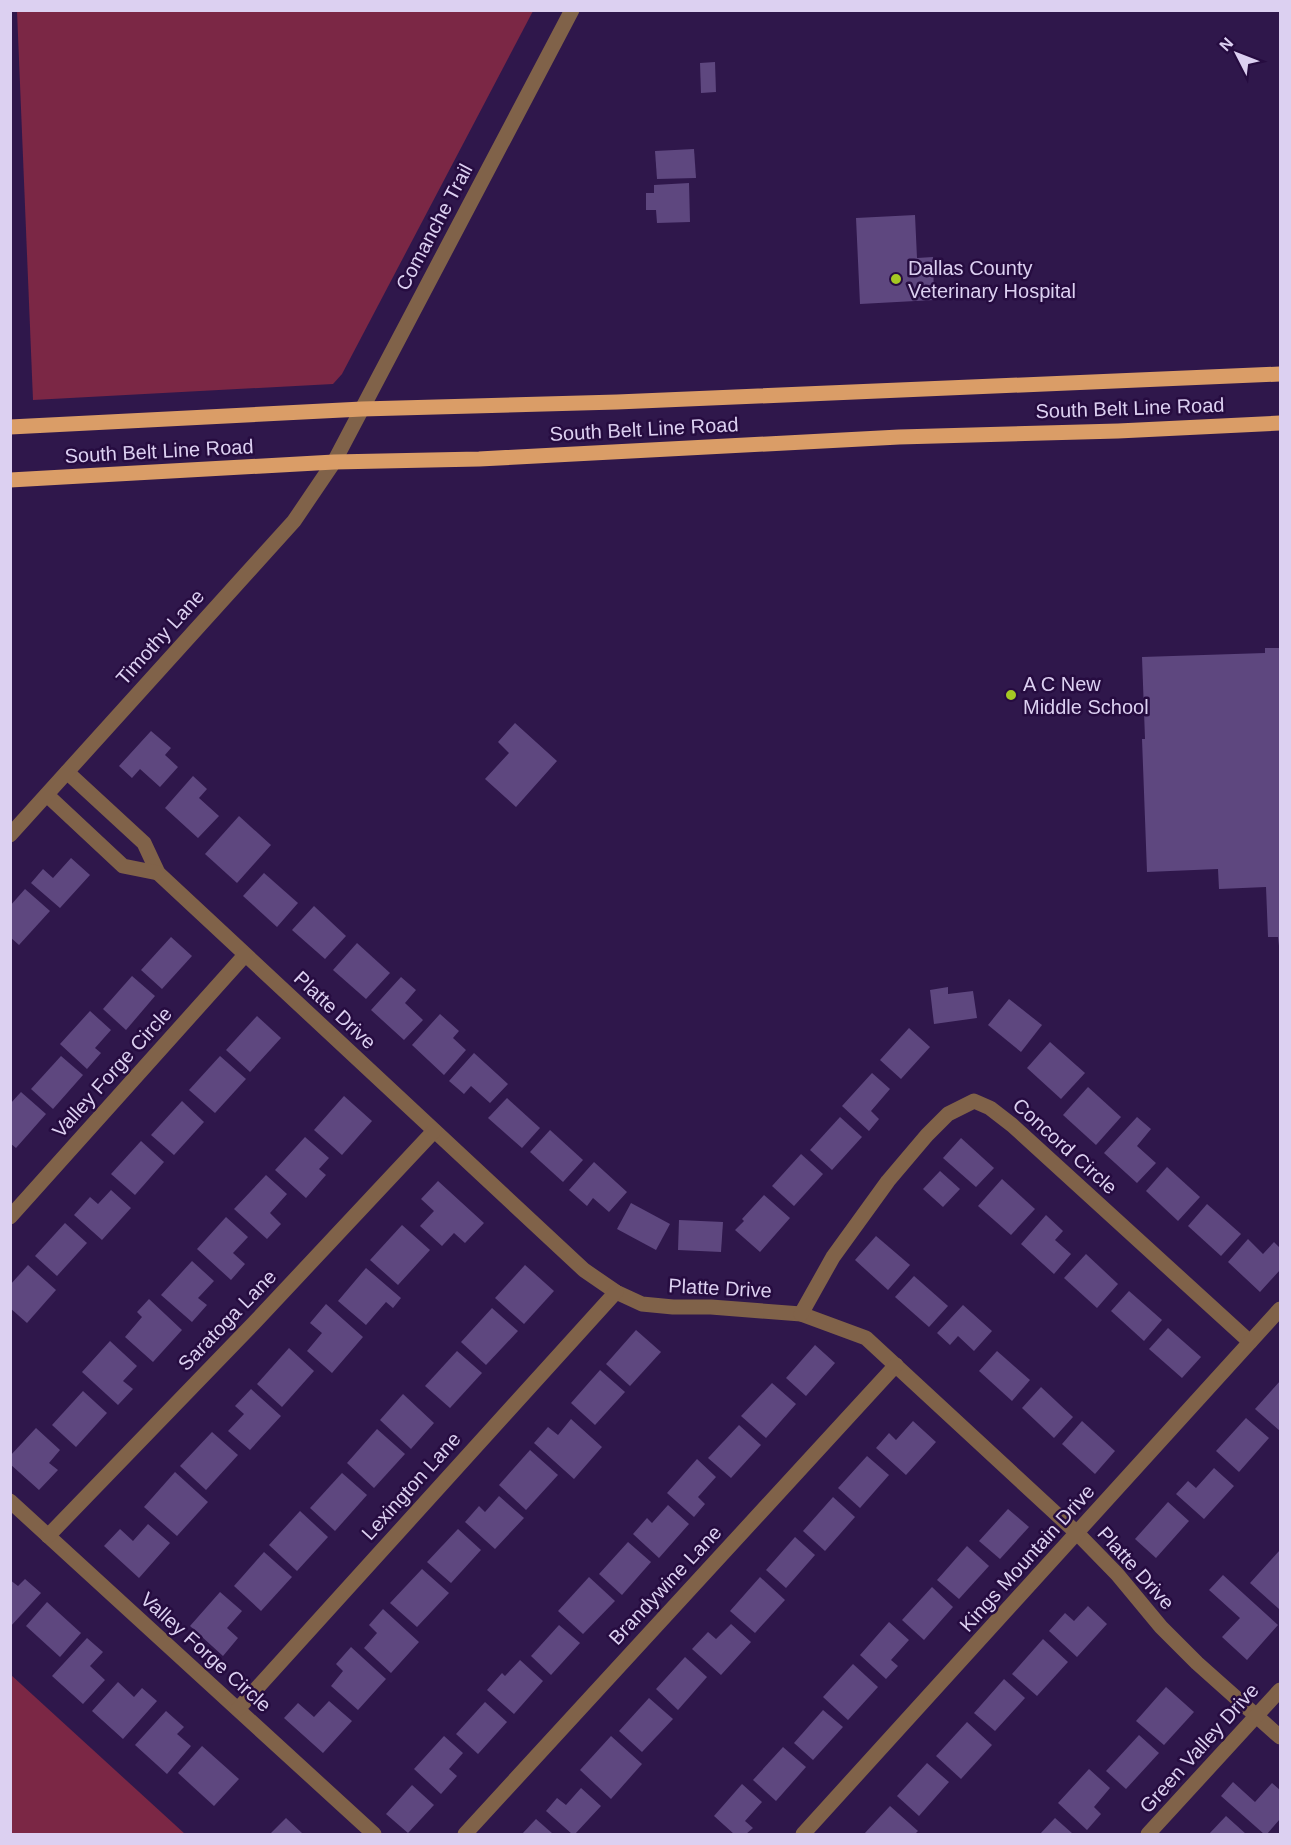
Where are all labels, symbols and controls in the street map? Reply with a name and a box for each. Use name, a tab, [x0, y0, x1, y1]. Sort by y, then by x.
north arrow	[1207, 24, 1267, 84]
text: N	[1216, 34, 1236, 54]
street label: Comanche Trail	[391, 160, 477, 294]
place label: Dallas County Veterinary Hospital	[908, 257, 1076, 302]
marker: Dallas County Veterinary Hospital	[889, 272, 903, 286]
street label: South Belt Line Road	[1035, 394, 1225, 422]
street label: South Belt Line Road	[549, 413, 739, 445]
street label: South Belt Line Road	[64, 435, 254, 467]
street label: Timothy Lane	[112, 585, 208, 689]
place label: A C New Middle School	[1023, 673, 1149, 718]
marker: A C New Middle School	[1004, 688, 1018, 702]
street label: Platte Drive	[290, 967, 380, 1053]
street label: Valley Forge Circle	[48, 1002, 176, 1142]
street label: Concord Circle	[1008, 1094, 1122, 1198]
street label: Saratoga Lane	[174, 1265, 280, 1375]
street label: Platte Drive	[668, 1274, 772, 1302]
street label: Lexington Lane	[357, 1428, 465, 1544]
street label: Kings Mountain Drive	[955, 1480, 1099, 1636]
street label: Brandywine Lane	[604, 1521, 726, 1649]
street label: Platte Drive	[1093, 1522, 1179, 1614]
street label: Valley Forge Circle	[136, 1588, 276, 1716]
street label: Green Valley Drive	[1135, 1679, 1263, 1817]

